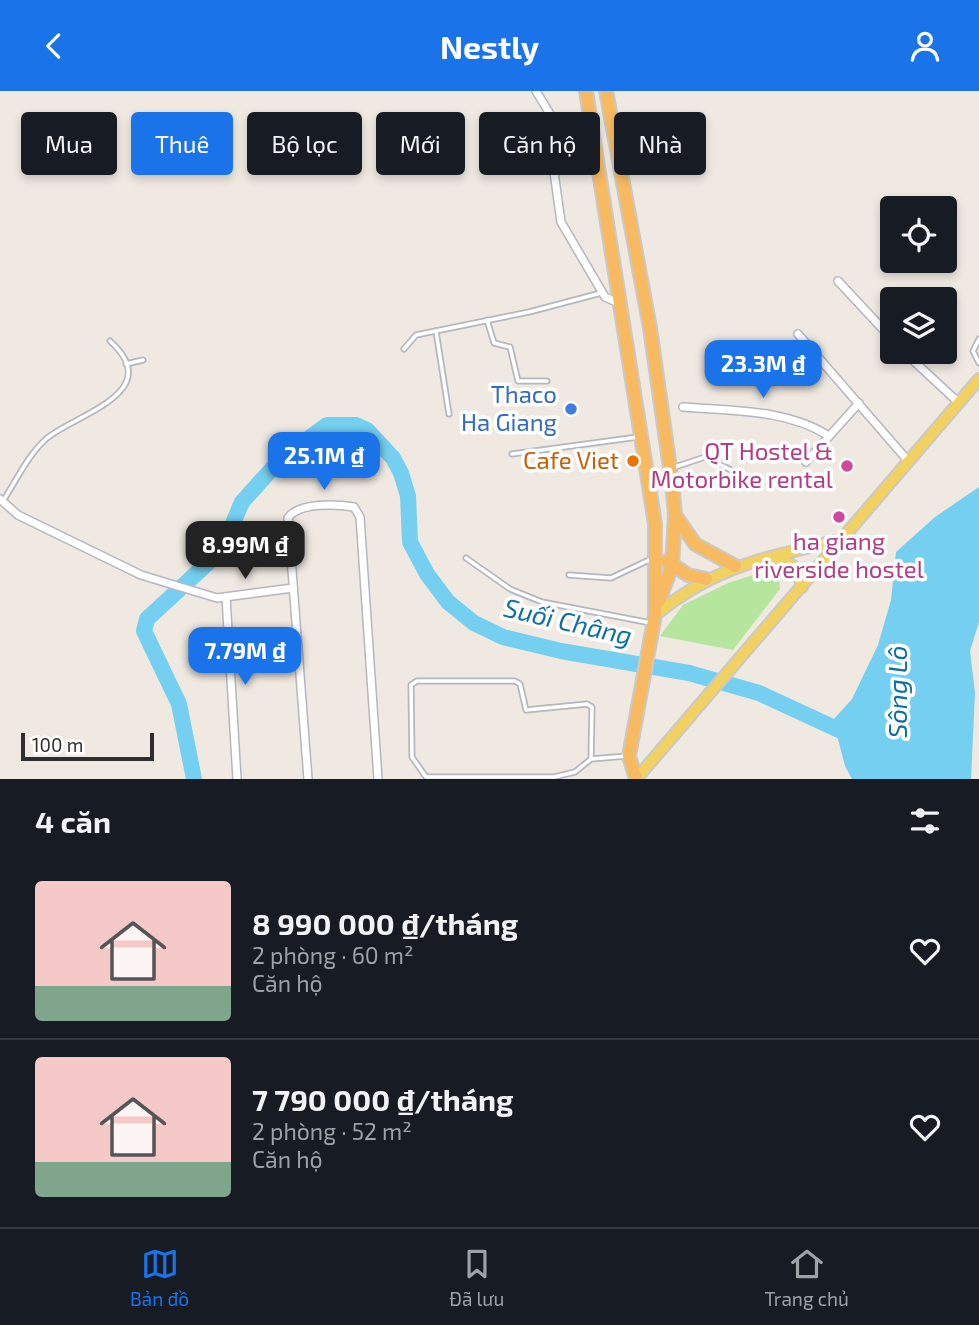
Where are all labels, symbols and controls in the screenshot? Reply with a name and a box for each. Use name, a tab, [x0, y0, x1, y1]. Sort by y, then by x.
icon: back	[35, 27, 73, 65]
text: Nestly	[440, 27, 539, 65]
icon: person	[906, 27, 944, 65]
chip: Mua	[21, 112, 117, 175]
chip: Thuê	[131, 112, 233, 175]
chip: Bộ lọc	[247, 112, 362, 175]
chip: Mới	[376, 112, 465, 175]
chip: Căn hộ	[479, 112, 600, 175]
chip: Nhà	[614, 112, 706, 175]
map controls	[880, 196, 957, 364]
button: locate	[880, 196, 957, 273]
button: layers	[880, 287, 957, 364]
pin: 23.3M ₫	[698, 341, 828, 400]
text: 23.3M ₫	[721, 349, 805, 377]
place label: Thaco Ha Giang	[461, 379, 557, 436]
marker: Thaco Ha Giang	[563, 401, 579, 417]
pin: 25.1M ₫	[259, 433, 389, 492]
place label: QT Hostel & Motorbike rental	[651, 436, 833, 493]
text: 25.1M ₫	[284, 441, 364, 469]
place label: Cafe Viet	[523, 445, 619, 474]
marker: Cafe Viet	[625, 453, 641, 469]
marker: QT Hostel & Motorbike rental	[839, 458, 855, 474]
marker: ha giang riverside hostel	[831, 509, 847, 525]
pin: 8.99M ₫	[180, 521, 310, 581]
place label: ha giang riverside hostel	[754, 526, 924, 583]
text: 8.99M ₫	[202, 530, 288, 558]
water label: Suối Châng	[501, 591, 636, 650]
pin: 7.79M ₫	[180, 627, 310, 687]
text: 7.79M ₫	[204, 636, 286, 664]
water label: Sông Lô	[881, 646, 912, 738]
scale bar	[21, 730, 154, 762]
text: 100 m	[32, 733, 83, 756]
icon: filters	[906, 802, 944, 840]
text: 4 căn	[35, 803, 111, 839]
text: 8 990 000 ₫/tháng	[252, 905, 518, 941]
icon: home	[91, 909, 175, 993]
icon: heart	[906, 932, 944, 970]
text: 2 phòng · 60 m²	[252, 941, 414, 969]
text: Căn hộ	[252, 969, 323, 997]
text: 7 790 000 ₫/tháng	[252, 1081, 513, 1117]
icon: home	[91, 1085, 175, 1169]
icon: heart	[906, 1108, 944, 1146]
text: 2 phòng · 52 m²	[252, 1117, 412, 1145]
text: Căn hộ	[252, 1145, 323, 1173]
tab: Bản đồ	[130, 1245, 189, 1310]
tab: Đã lưu	[449, 1245, 504, 1310]
tab: Trang chủ	[765, 1245, 849, 1310]

